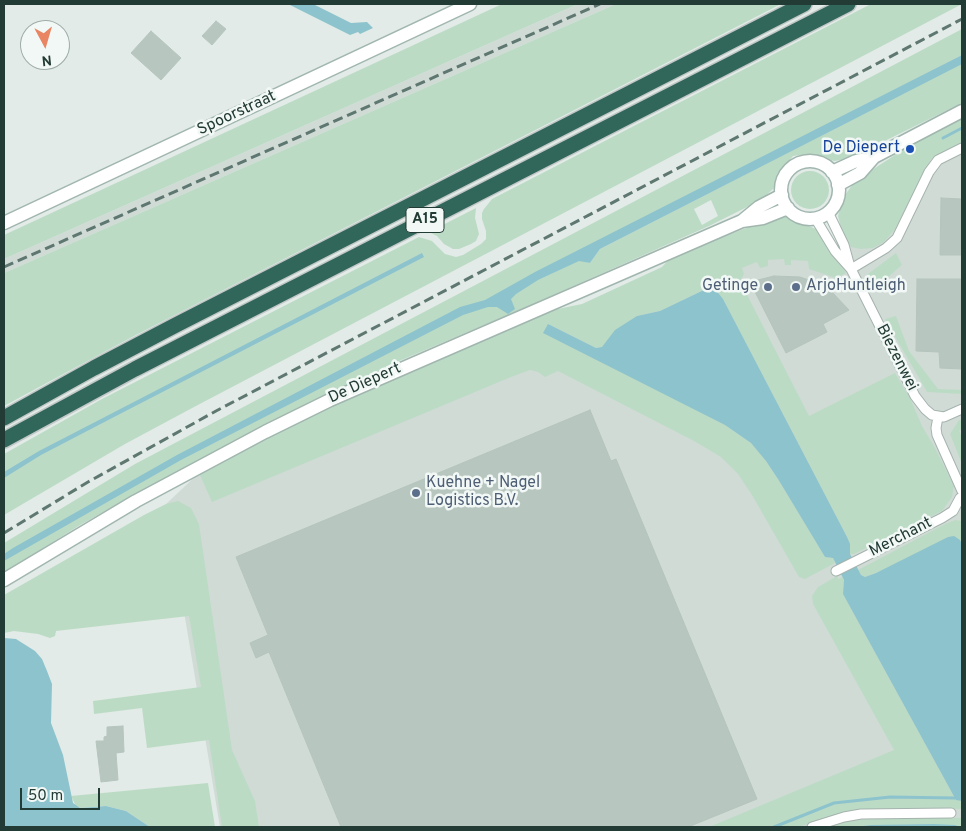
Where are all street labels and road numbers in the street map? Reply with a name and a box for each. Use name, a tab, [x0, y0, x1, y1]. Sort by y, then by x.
street label: Spoorstraat	[195, 87, 279, 141]
road number: A15	[406, 208, 444, 232]
street label: Biezenwei	[871, 321, 921, 395]
street label: De Diepert	[326, 359, 404, 409]
street label: Merchant	[866, 514, 936, 562]

